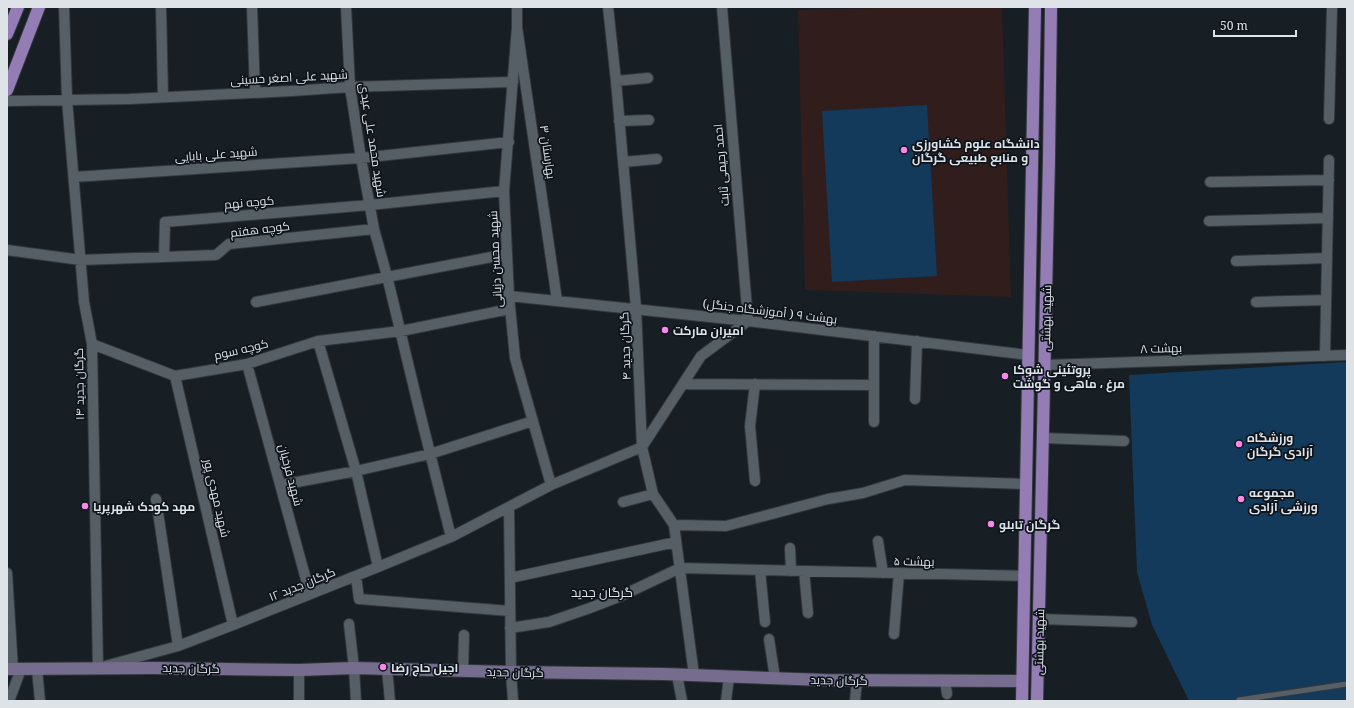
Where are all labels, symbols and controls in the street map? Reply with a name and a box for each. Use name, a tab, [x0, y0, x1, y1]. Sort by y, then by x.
scale bar	[1214, 12, 1296, 38]
text: 50 m	[1220, 17, 1248, 34]
street label: شهید علی اصغر حسینی	[230, 65, 348, 89]
street label: شهید محمد علی عیدی	[356, 81, 390, 199]
street label: احمد رحیمی ثابت	[709, 123, 733, 207]
street label: بهارستان ۳	[536, 124, 560, 180]
place label: دانشگاه علوم کشاورزی و منابع طبیعی گرگان	[912, 135, 1040, 167]
street label: شهید علی بابایی	[174, 143, 258, 165]
marker: دانشگاه علوم کشاورزی و منابع طبیعی گرگان	[899, 145, 909, 155]
street label: کوچه نهم	[223, 191, 275, 214]
street label: شهید محسن دزیانی	[484, 210, 506, 308]
street label: کوچه هفتم	[229, 217, 291, 242]
street label: شهید بهشتی	[1037, 285, 1055, 351]
street label: بهشت ۹ ( آموزشگاه جنگل)	[702, 294, 838, 328]
street label: گرگان جدید ۴	[615, 312, 635, 380]
place label: امیران مارکت	[673, 322, 744, 339]
marker: امیران مارکت	[660, 325, 670, 335]
street label: کوچه سوم	[212, 334, 270, 365]
street label: ۸ بهشت	[1140, 339, 1182, 357]
street label: گرگان جدید ۱۴	[70, 348, 88, 420]
place label: پروتئینی شوکا مرغ‌ ، ماهی و گوشت	[1013, 361, 1125, 393]
marker: پروتئینی شوکا مرغ‌ ، ماهی و گوشت	[1000, 371, 1010, 381]
place label: ورزشگاه آزادی گرگان	[1247, 429, 1313, 460]
marker: ورزشگاه آزادی گرگان	[1234, 439, 1244, 449]
street label: شهید فرخیان	[275, 442, 307, 508]
street label: شهید مهدی پور	[199, 456, 234, 539]
place label: مجموعه ورزشی آزادی	[1249, 484, 1318, 515]
marker: مجموعه ورزشی آزادی	[1236, 494, 1246, 504]
place label: مهد کودک شهرپریا	[93, 498, 195, 516]
marker: مهد کودک شهرپریا	[80, 501, 90, 511]
place label: گرگان تابلو	[999, 516, 1060, 533]
marker: گرگان تابلو	[986, 519, 996, 529]
street label: بهشت ۵	[893, 552, 935, 570]
street label: گرگان جدید ۱۲	[266, 563, 338, 605]
district label: گرگان جدید	[571, 583, 633, 601]
street label: شهید بهشتی	[1030, 609, 1048, 675]
street label: گرگان جدید	[162, 659, 220, 677]
place label: اجیل حاج رضا	[391, 659, 458, 677]
marker: اجیل حاج رضا	[378, 662, 388, 672]
street label: گرگان جدید	[486, 663, 544, 681]
street label: گرگان جدید	[810, 671, 868, 689]

